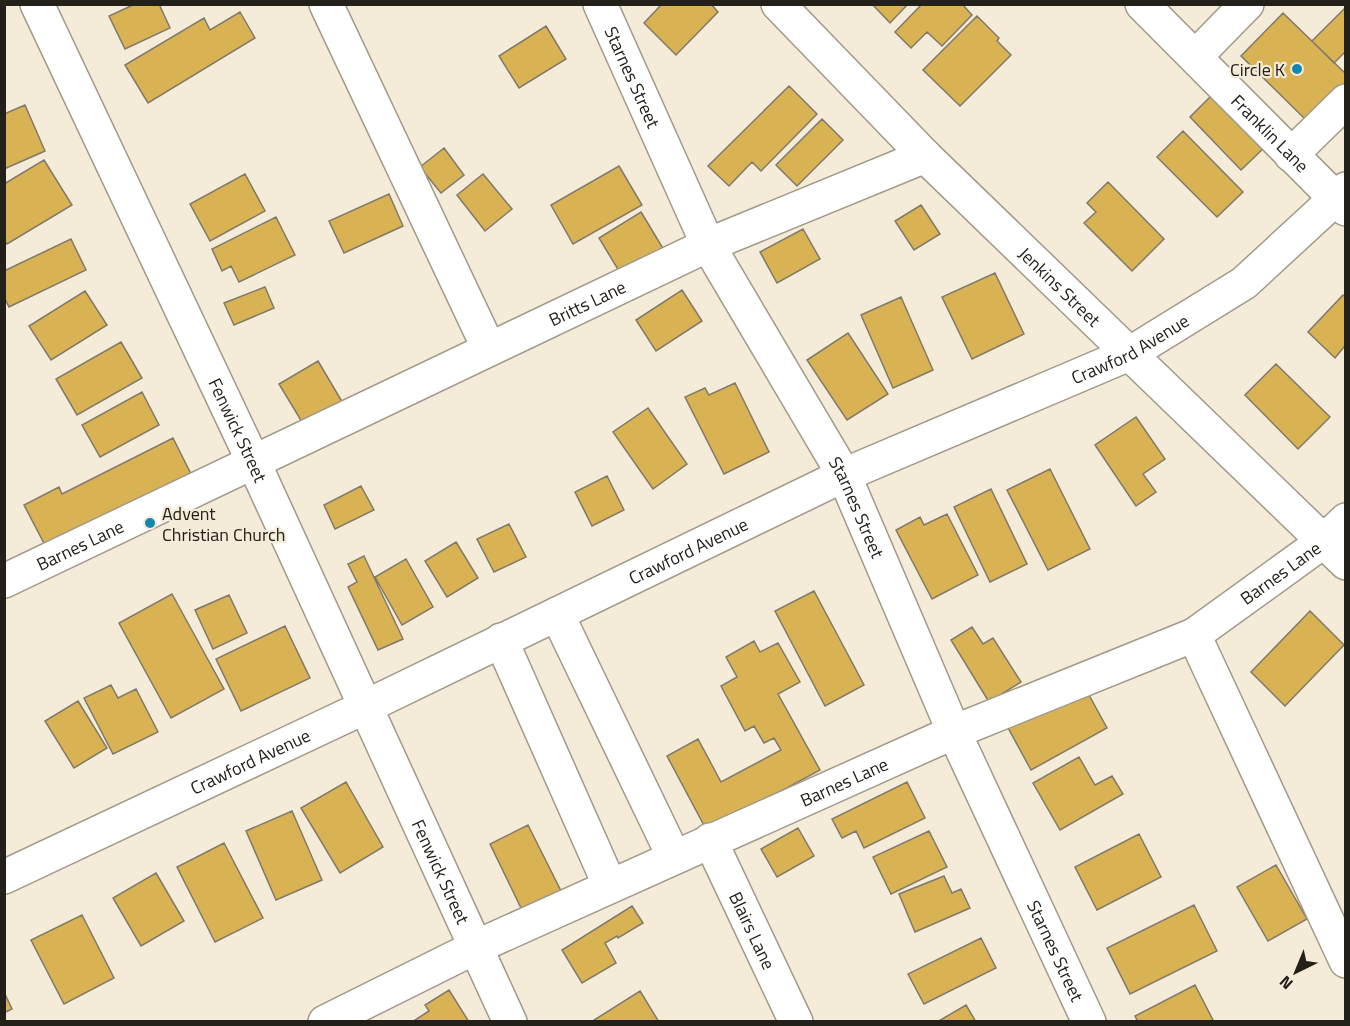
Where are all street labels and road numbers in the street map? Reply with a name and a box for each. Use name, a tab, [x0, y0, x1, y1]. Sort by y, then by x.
street label: Starnes Street	[598, 22, 668, 133]
street label: Franklin Lane	[1225, 88, 1316, 178]
street label: Jenkins Street	[1013, 240, 1107, 333]
street label: Britts Lane	[544, 273, 630, 333]
street label: Crawford Avenue	[1067, 307, 1194, 391]
street label: Fenwick Street	[202, 373, 275, 487]
street label: Starnes Street	[822, 451, 892, 563]
street label: Crawford Avenue	[624, 510, 752, 591]
street label: Barnes Lane	[32, 512, 128, 577]
street label: Barnes Lane	[1234, 534, 1326, 611]
street label: Crawford Avenue	[186, 721, 315, 801]
street label: Barnes Lane	[796, 750, 892, 813]
street label: Fenwick Street	[405, 815, 477, 929]
street label: Blairs Lane	[723, 887, 783, 974]
street label: Starnes Street	[1021, 896, 1091, 1006]

